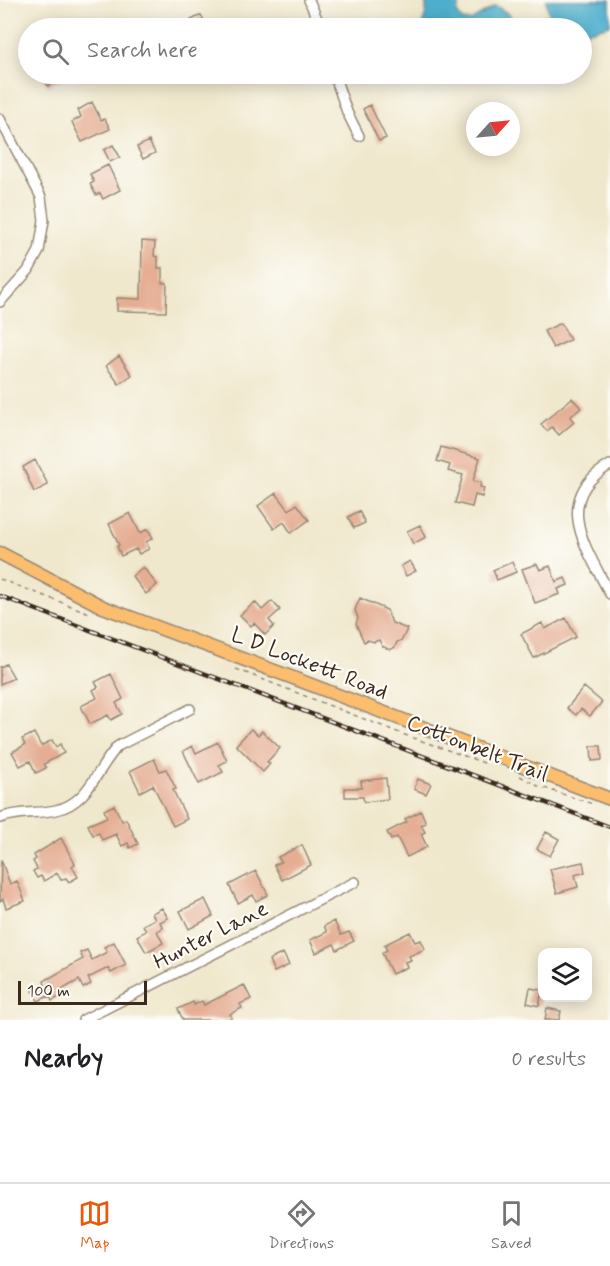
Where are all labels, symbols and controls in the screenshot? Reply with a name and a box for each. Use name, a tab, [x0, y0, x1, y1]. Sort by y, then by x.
search box	[18, 18, 592, 84]
icon: search	[39, 35, 72, 68]
text: Search here	[87, 37, 198, 65]
north arrow	[466, 102, 520, 156]
street label: L D Lockett Road	[227, 621, 392, 707]
street label: Cottonbelt Trail	[402, 709, 552, 789]
street label: Hunter Lane	[149, 895, 273, 977]
map controls	[538, 948, 592, 1002]
button: layers	[538, 948, 592, 1002]
scale bar	[18, 978, 147, 1006]
text: 100 m	[27, 981, 70, 1002]
text: Nearby	[24, 1042, 103, 1076]
text: 0 results	[512, 1046, 586, 1073]
tab: Map	[78, 1197, 111, 1254]
tab: Directions	[268, 1197, 334, 1254]
tab: Saved	[491, 1197, 532, 1254]

